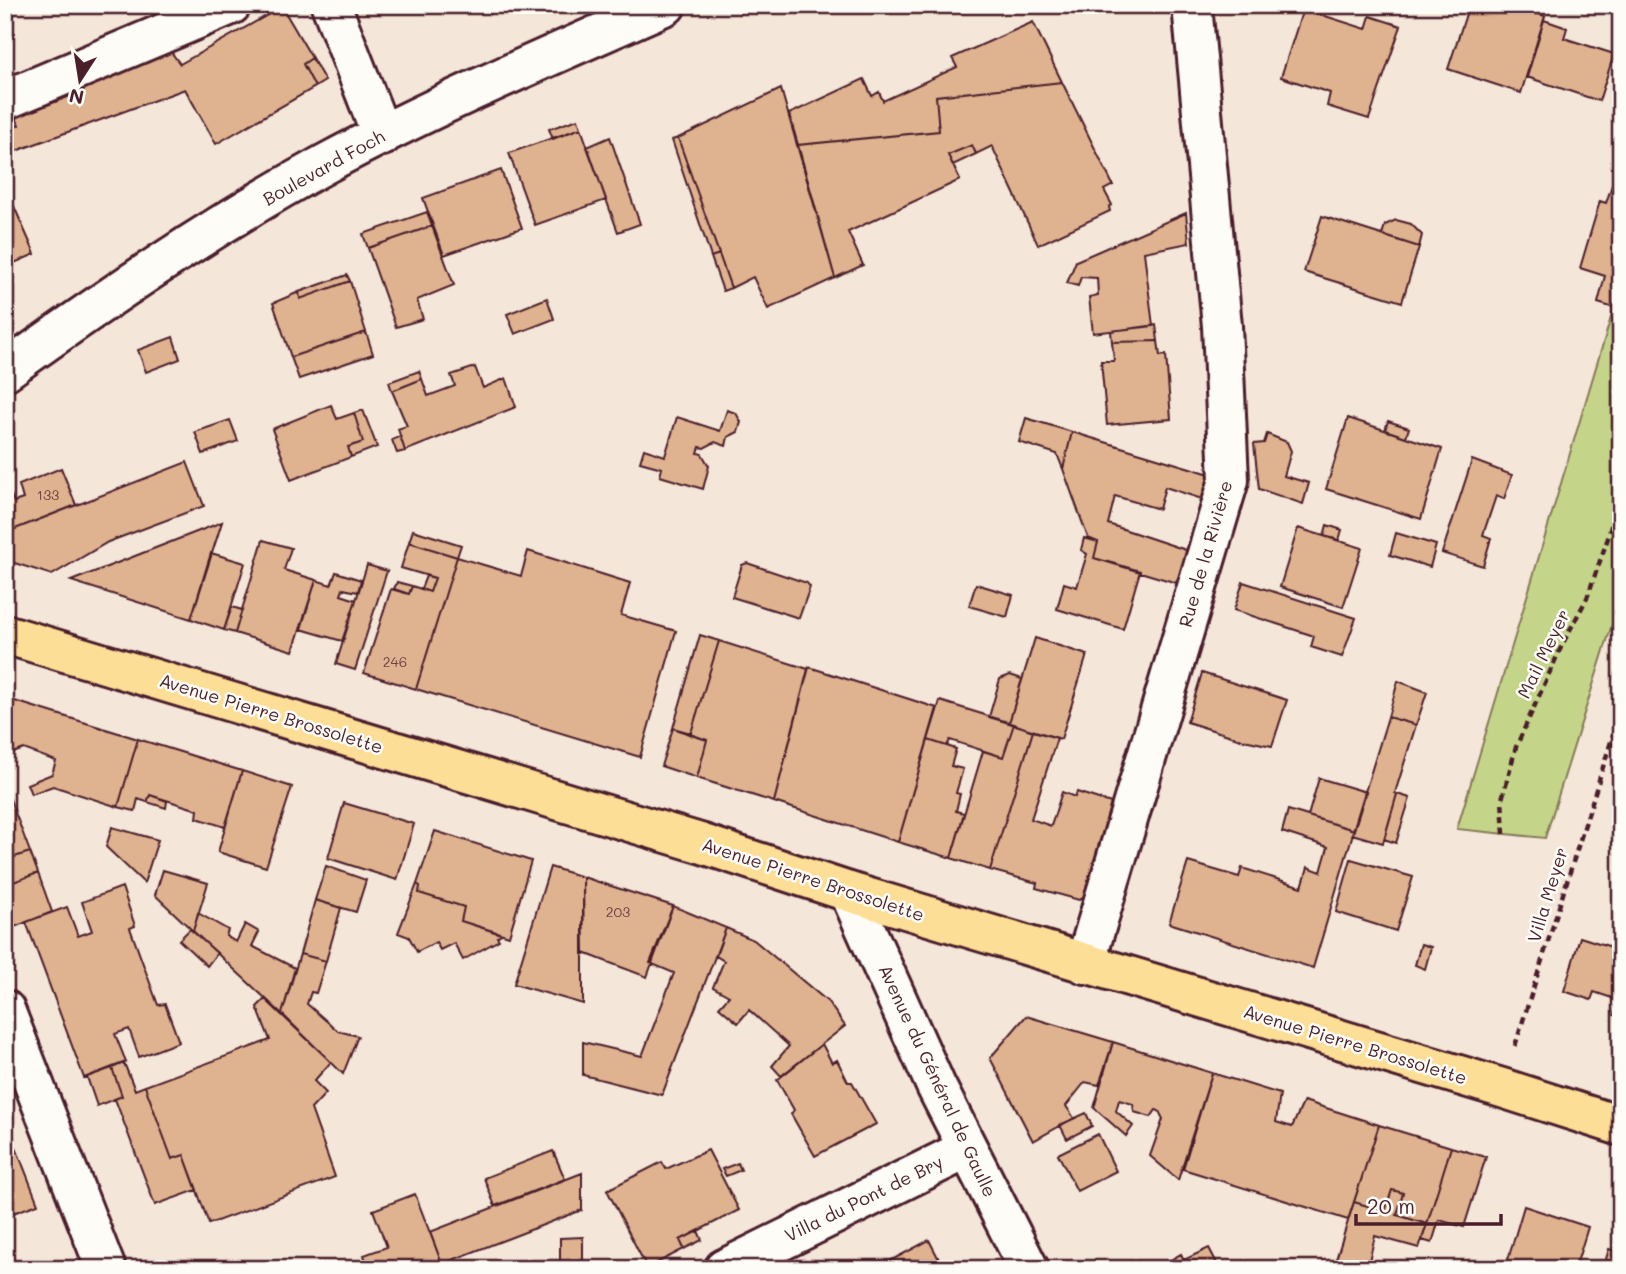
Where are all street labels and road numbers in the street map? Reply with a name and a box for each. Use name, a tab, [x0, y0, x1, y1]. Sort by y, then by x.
street label: Boulevard Foch	[258, 124, 389, 211]
street label: Rue de la Rivière	[1173, 478, 1237, 630]
street label: Mail Meyer	[1511, 605, 1575, 702]
street label: Avenue Pierre Brossolette	[157, 668, 386, 758]
street label: Avenue Pierre Brossolette	[699, 832, 928, 926]
street label: Villa Meyer	[1521, 844, 1573, 945]
street label: Avenue du Général de Gaulle	[873, 960, 1002, 1201]
street label: Avenue Pierre Brossolette	[1241, 999, 1470, 1089]
street label: Villa du Pont de Bry	[780, 1149, 947, 1247]

